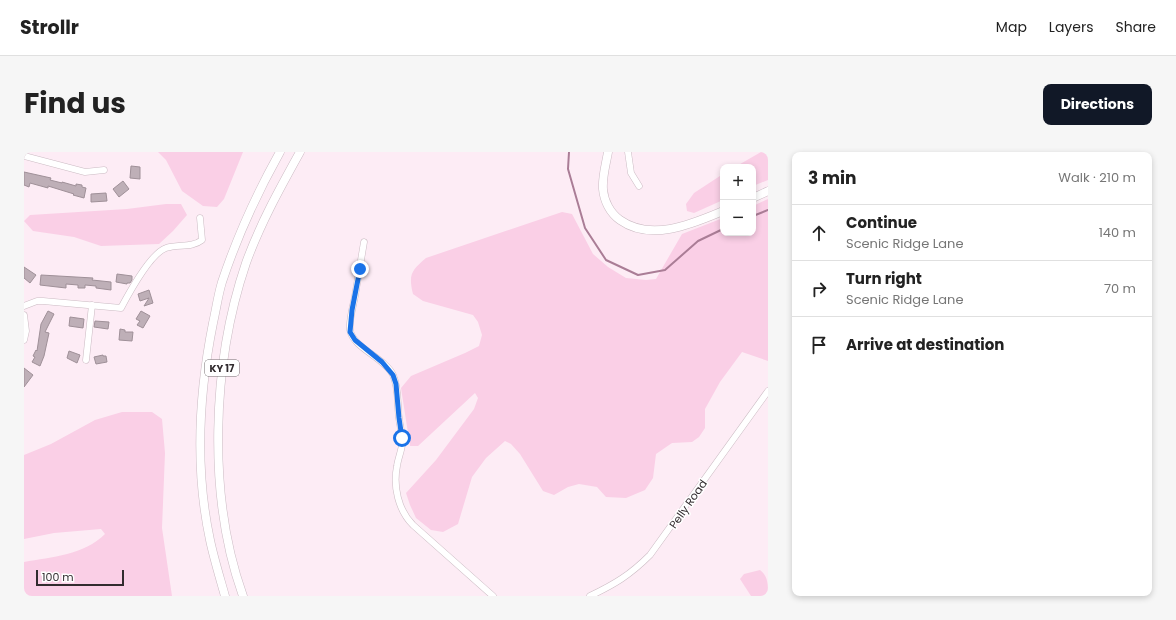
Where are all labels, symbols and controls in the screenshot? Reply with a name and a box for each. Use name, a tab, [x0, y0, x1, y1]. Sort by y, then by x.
text: Strollr	[20, 14, 79, 41]
text: Map	[996, 17, 1027, 37]
text: Layers	[1049, 17, 1093, 37]
text: Share	[1115, 17, 1156, 37]
text: Find us	[24, 84, 126, 123]
button: Directions	[1043, 84, 1152, 125]
map controls	[720, 164, 756, 236]
button: +	[720, 164, 756, 200]
text: 3 min	[808, 166, 856, 190]
text: Walk · 210 m	[1058, 168, 1136, 187]
button: −	[720, 200, 756, 236]
text: Continue	[846, 212, 917, 233]
icon: ahead	[808, 222, 830, 244]
text: 140 m	[1099, 223, 1136, 242]
text: Scenic Ridge Lane	[846, 234, 963, 253]
route end	[351, 260, 369, 278]
text: Turn right	[846, 268, 922, 289]
icon: right	[808, 278, 830, 300]
text: 70 m	[1104, 279, 1136, 298]
text: Scenic Ridge Lane	[846, 290, 963, 309]
icon: arrive	[808, 334, 830, 356]
text: Arrive at destination	[846, 334, 1004, 355]
road number: KY 17	[205, 360, 239, 376]
route start	[393, 429, 411, 447]
street label: Pelly Road	[665, 476, 711, 532]
scale bar	[36, 568, 124, 587]
text: 100 m	[42, 569, 74, 585]

